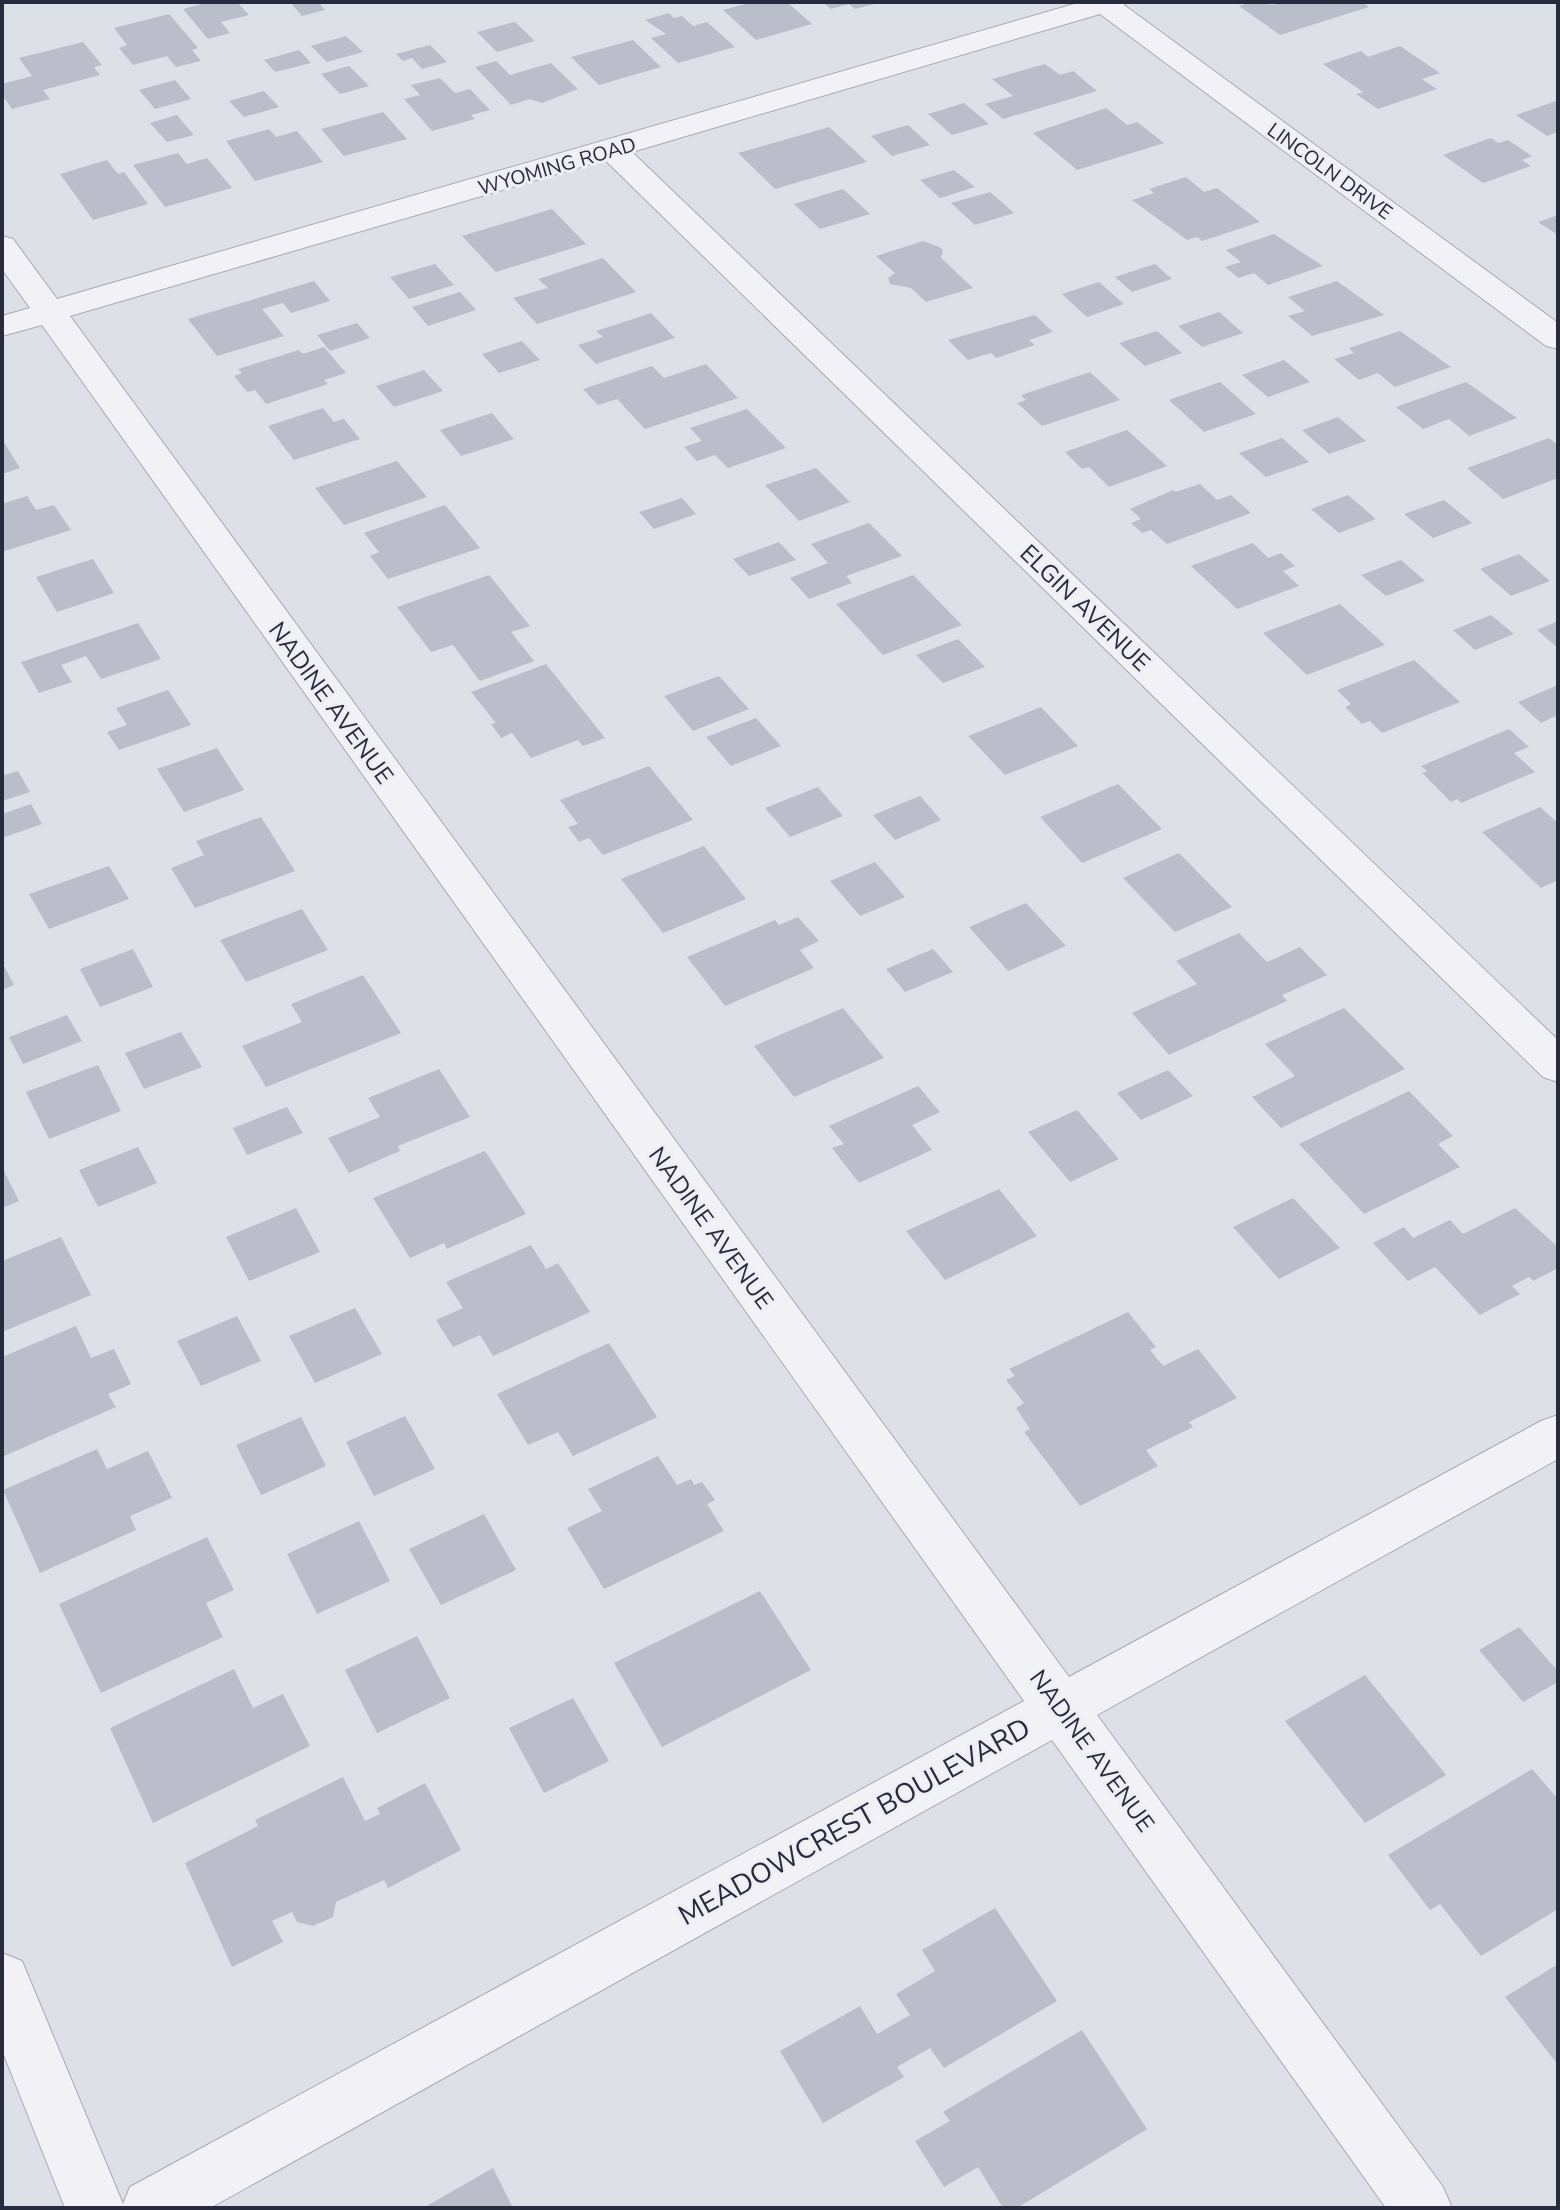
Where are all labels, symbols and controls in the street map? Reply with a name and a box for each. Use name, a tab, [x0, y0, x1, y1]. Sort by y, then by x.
street label: LINCOLN DRIVE	[1262, 117, 1398, 226]
street label: WYOMING ROAD	[475, 131, 639, 202]
street label: ELGIN AVENUE	[1013, 538, 1157, 678]
street label: NADINE AVENUE	[261, 615, 401, 791]
street label: NADINE AVENUE	[641, 1140, 781, 1316]
street label: NADINE AVENUE	[1022, 1663, 1162, 1839]
street label: MEADOWCREST BOULEVARD	[672, 1709, 1037, 1935]

